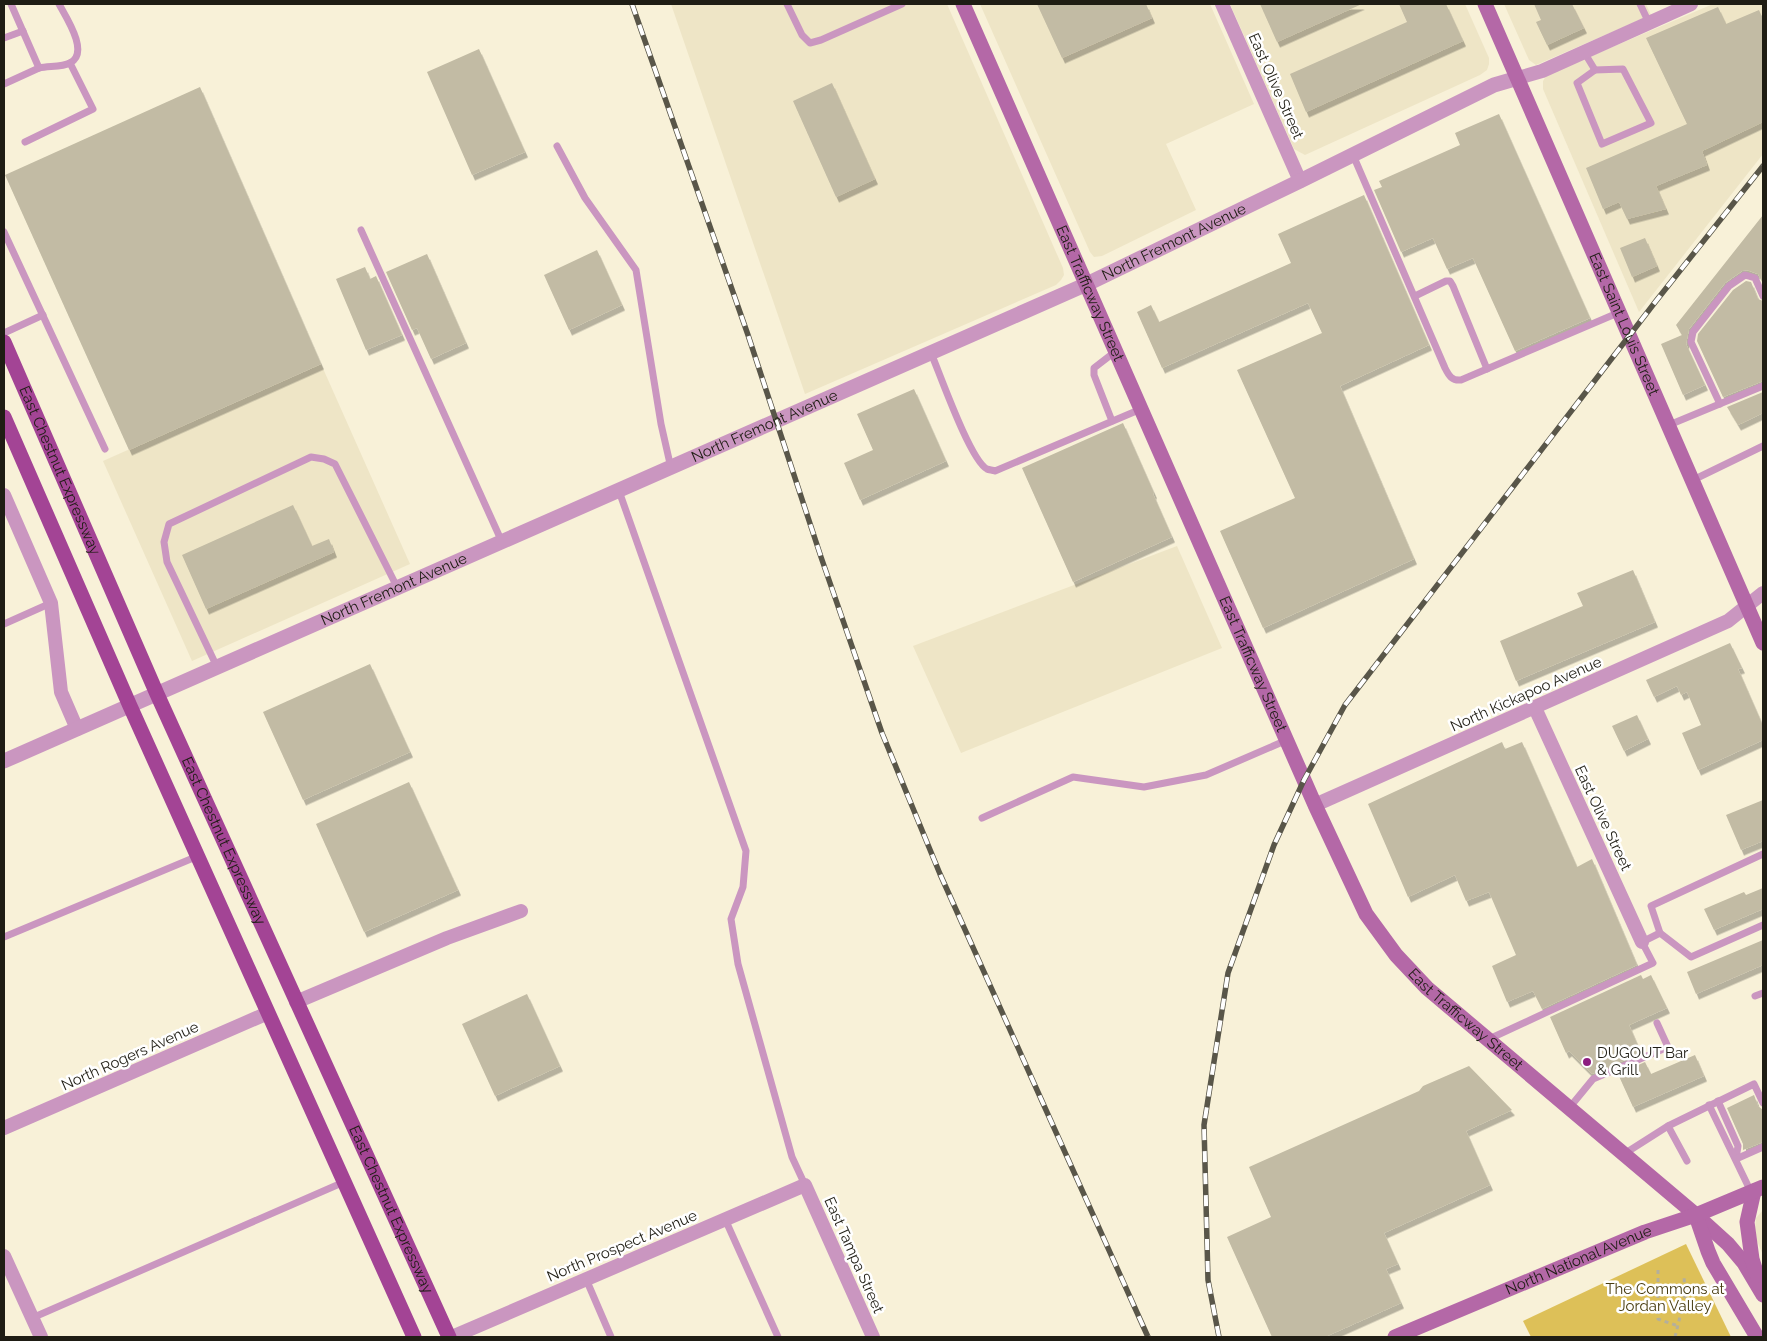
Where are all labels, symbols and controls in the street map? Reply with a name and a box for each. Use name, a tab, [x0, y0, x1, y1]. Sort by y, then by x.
street label: East Olive Street	[1245, 30, 1307, 142]
street label: North Fremont Avenue	[1099, 199, 1249, 284]
street label: East Trafficway Street	[1052, 223, 1128, 364]
street label: East Saint Louis Street	[1585, 250, 1663, 398]
street label: East Chestnut Expressway	[15, 383, 104, 558]
street label: North Fremont Avenue	[689, 386, 841, 466]
street label: North Fremont Avenue	[318, 549, 470, 629]
street label: East Trafficway Street	[1215, 593, 1291, 735]
street label: North Kickapoo Avenue	[1448, 652, 1605, 735]
street label: East Chestnut Expressway	[178, 754, 270, 927]
street label: East Olive Street	[1571, 763, 1635, 873]
street label: East Trafficway Street	[1404, 965, 1527, 1074]
street label: North Rogers Avenue	[59, 1018, 202, 1094]
place label: DUGOUT Bar & Grill	[1597, 1044, 1689, 1079]
marker: DUGOUT Bar & Grill	[1581, 1056, 1593, 1068]
street label: East Chestnut Expressway	[345, 1123, 437, 1296]
street label: East Tampa Street	[820, 1194, 888, 1316]
street label: North Prospect Avenue	[544, 1206, 700, 1286]
street label: North National Avenue	[1503, 1221, 1654, 1299]
park label: The Commons at Jordan Valley	[1605, 1280, 1725, 1315]

